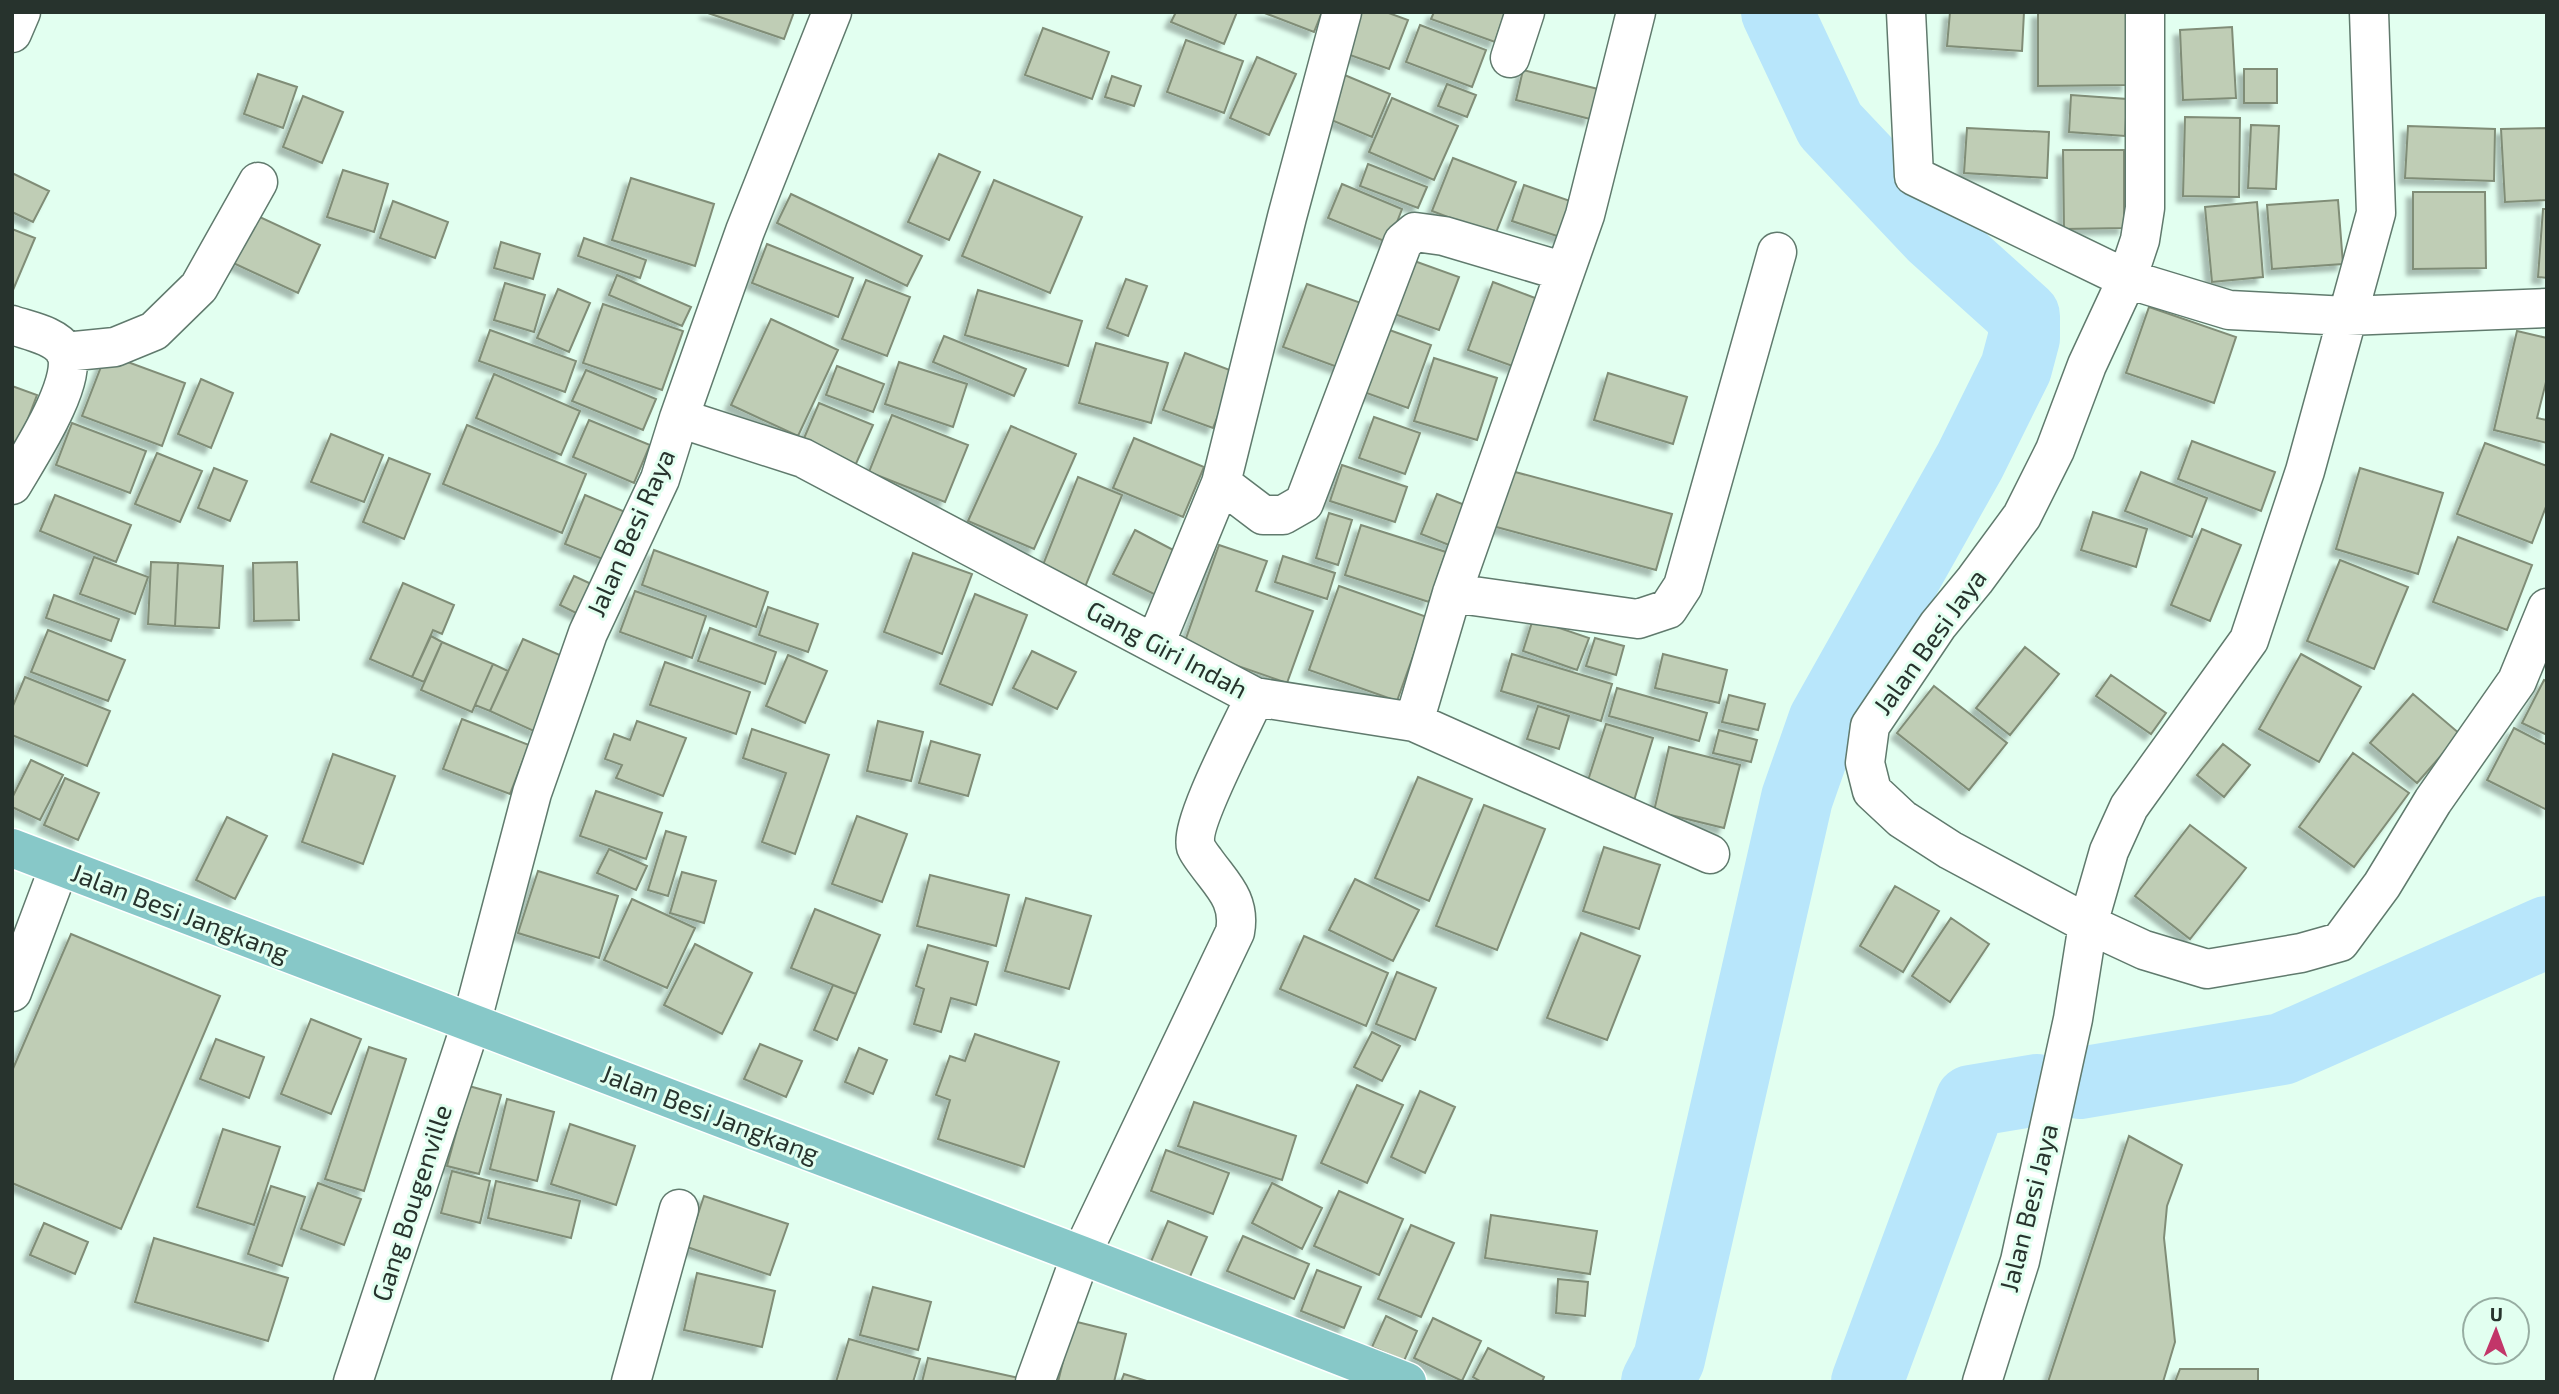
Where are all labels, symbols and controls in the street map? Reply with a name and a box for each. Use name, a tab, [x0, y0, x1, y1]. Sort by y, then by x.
street label: Jalan Besi Raya	[579, 444, 680, 621]
street label: Jalan Besi Jaya	[1866, 562, 1992, 720]
street label: Gang Giri Indah	[1082, 593, 1253, 704]
street label: Jalan Besi Jangkang	[67, 856, 294, 967]
street label: Jalan Besi Jangkang	[597, 1057, 824, 1168]
street label: Gang Bougenville	[364, 1100, 457, 1305]
street label: Jalan Besi Jaya	[1992, 1120, 2063, 1295]
north arrow	[2461, 1296, 2531, 1366]
text: U	[2490, 1302, 2503, 1325]

